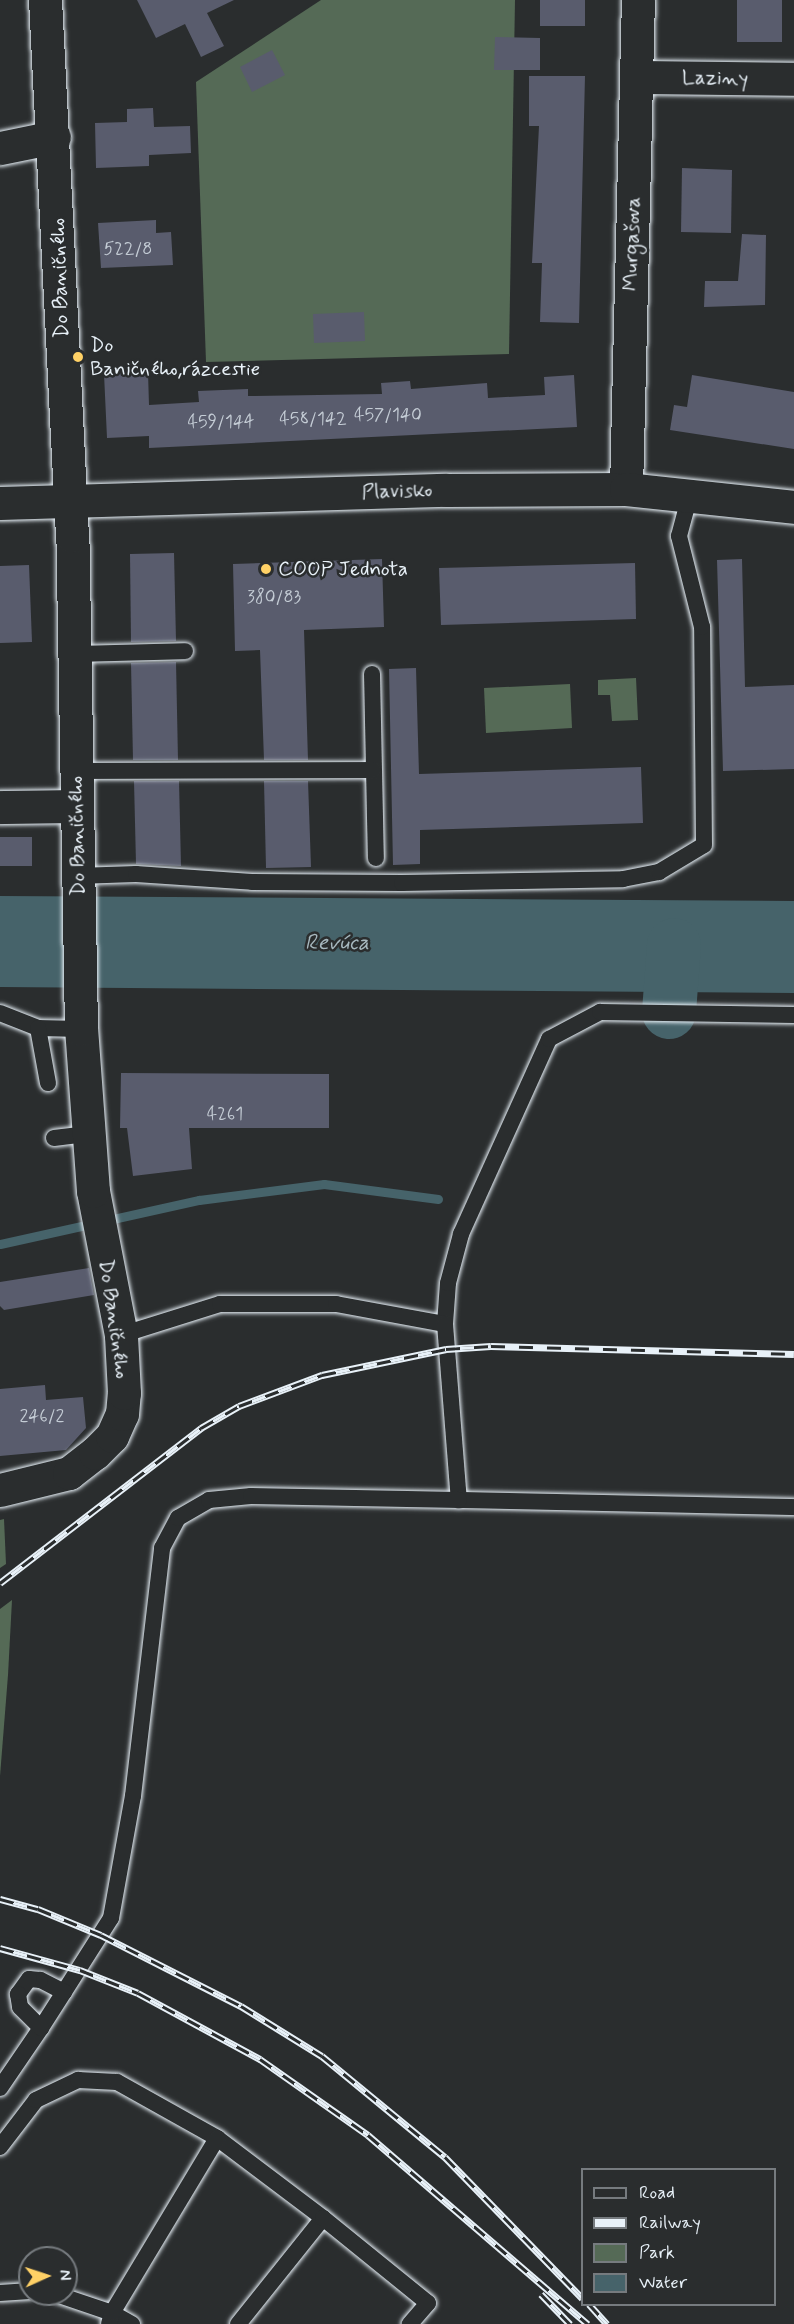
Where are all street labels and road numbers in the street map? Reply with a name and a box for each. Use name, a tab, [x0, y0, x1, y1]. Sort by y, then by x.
street label: Laziny	[682, 65, 748, 91]
street label: Murgašova	[618, 196, 646, 292]
street label: Do Baničného	[45, 219, 75, 337]
street label: Plavisko	[361, 477, 433, 505]
street label: Do Baničného	[63, 777, 91, 895]
street label: Do Baničného	[93, 1259, 135, 1379]

